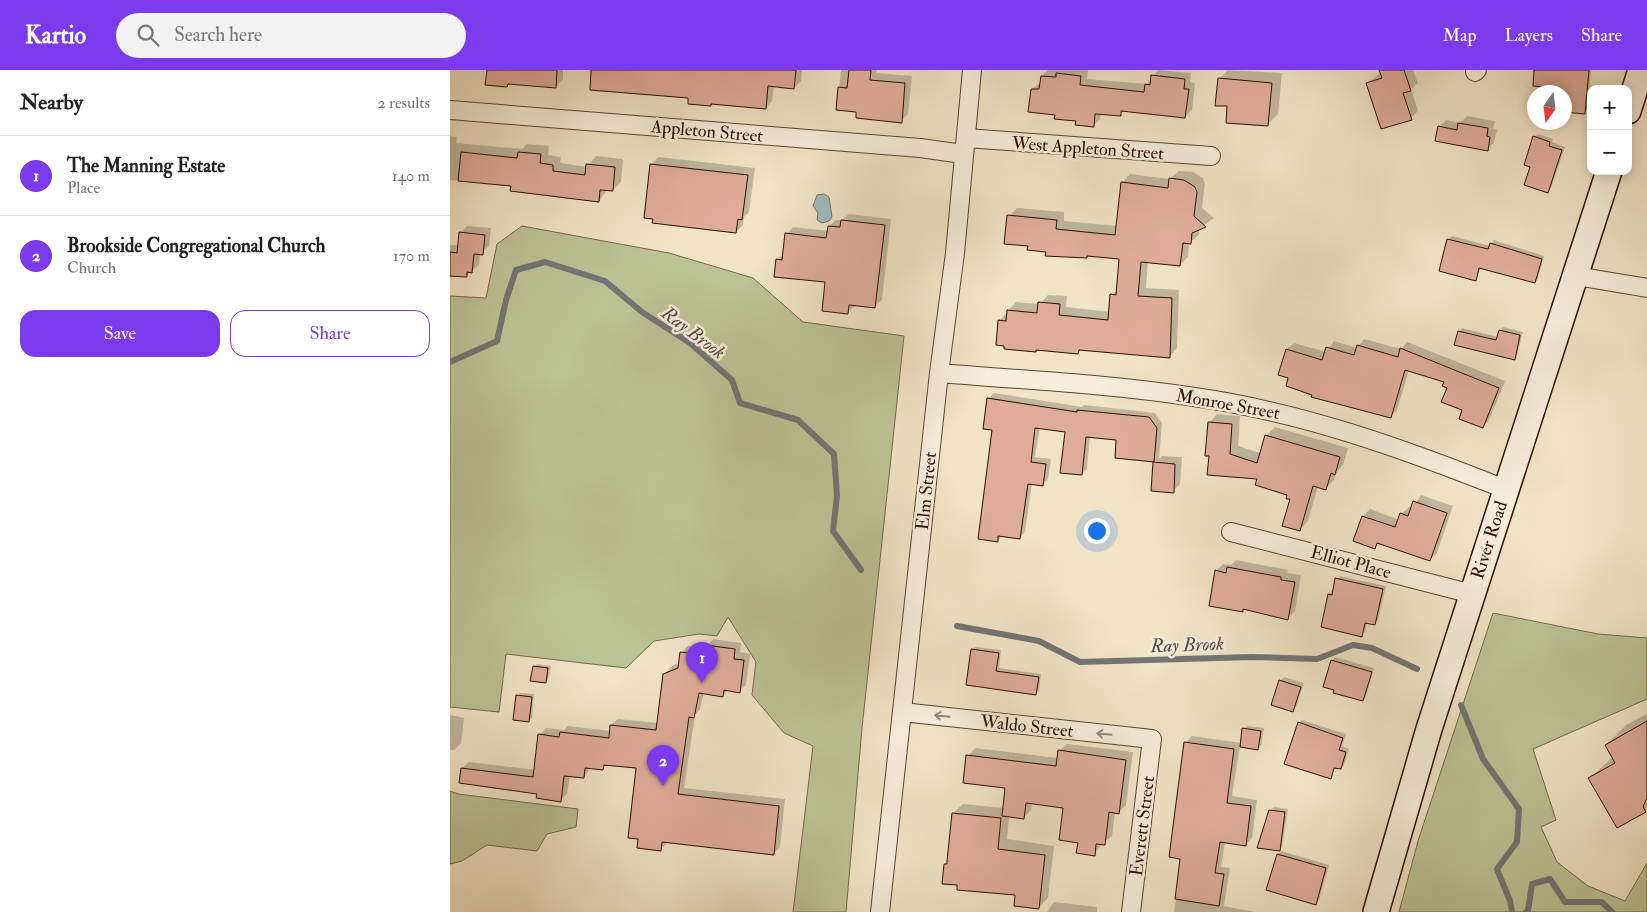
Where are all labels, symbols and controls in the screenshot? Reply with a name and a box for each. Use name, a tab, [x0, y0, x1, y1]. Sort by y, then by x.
search box	[116, 13, 466, 58]
text: Kartio	[25, 20, 86, 51]
icon: search	[134, 21, 162, 49]
text: Search here	[174, 23, 262, 47]
text: Map	[1443, 24, 1477, 47]
text: Layers	[1505, 24, 1553, 47]
text: Share	[1581, 24, 1622, 47]
north arrow	[1527, 85, 1572, 130]
map controls	[1587, 85, 1632, 175]
button: +	[1587, 85, 1632, 130]
text: Nearby	[20, 89, 83, 116]
text: 2 results	[377, 93, 430, 113]
street label: Appleton Street	[649, 115, 764, 148]
button: −	[1587, 130, 1632, 175]
street label: West Appleton Street	[1010, 132, 1165, 165]
text: The Manning Estate	[67, 154, 225, 178]
text: 1	[33, 166, 39, 186]
text: 140 m	[392, 166, 430, 186]
text: Place	[67, 178, 100, 198]
text: Brookside Congregational Church	[67, 234, 326, 258]
text: 2	[32, 246, 40, 266]
text: 170 m	[393, 246, 430, 266]
text: Church	[67, 258, 116, 278]
water label: Ray Brook	[656, 300, 730, 365]
button: Save	[20, 310, 220, 357]
button: Share	[230, 310, 430, 357]
street label: Monroe Street	[1174, 384, 1282, 425]
street label: Elm Street	[911, 451, 942, 531]
street label: River Road	[1466, 498, 1513, 582]
your location	[1084, 518, 1110, 544]
street label: Elliot Place	[1308, 541, 1394, 584]
water label: Ray Brook	[1149, 632, 1224, 658]
pin: 1	[686, 642, 718, 683]
street label: Waldo Street	[978, 710, 1075, 743]
one-way arrow	[935, 711, 951, 721]
one-way arrow	[1096, 729, 1112, 739]
pin: 2	[647, 745, 679, 786]
street label: Everett Street	[1125, 775, 1160, 877]

